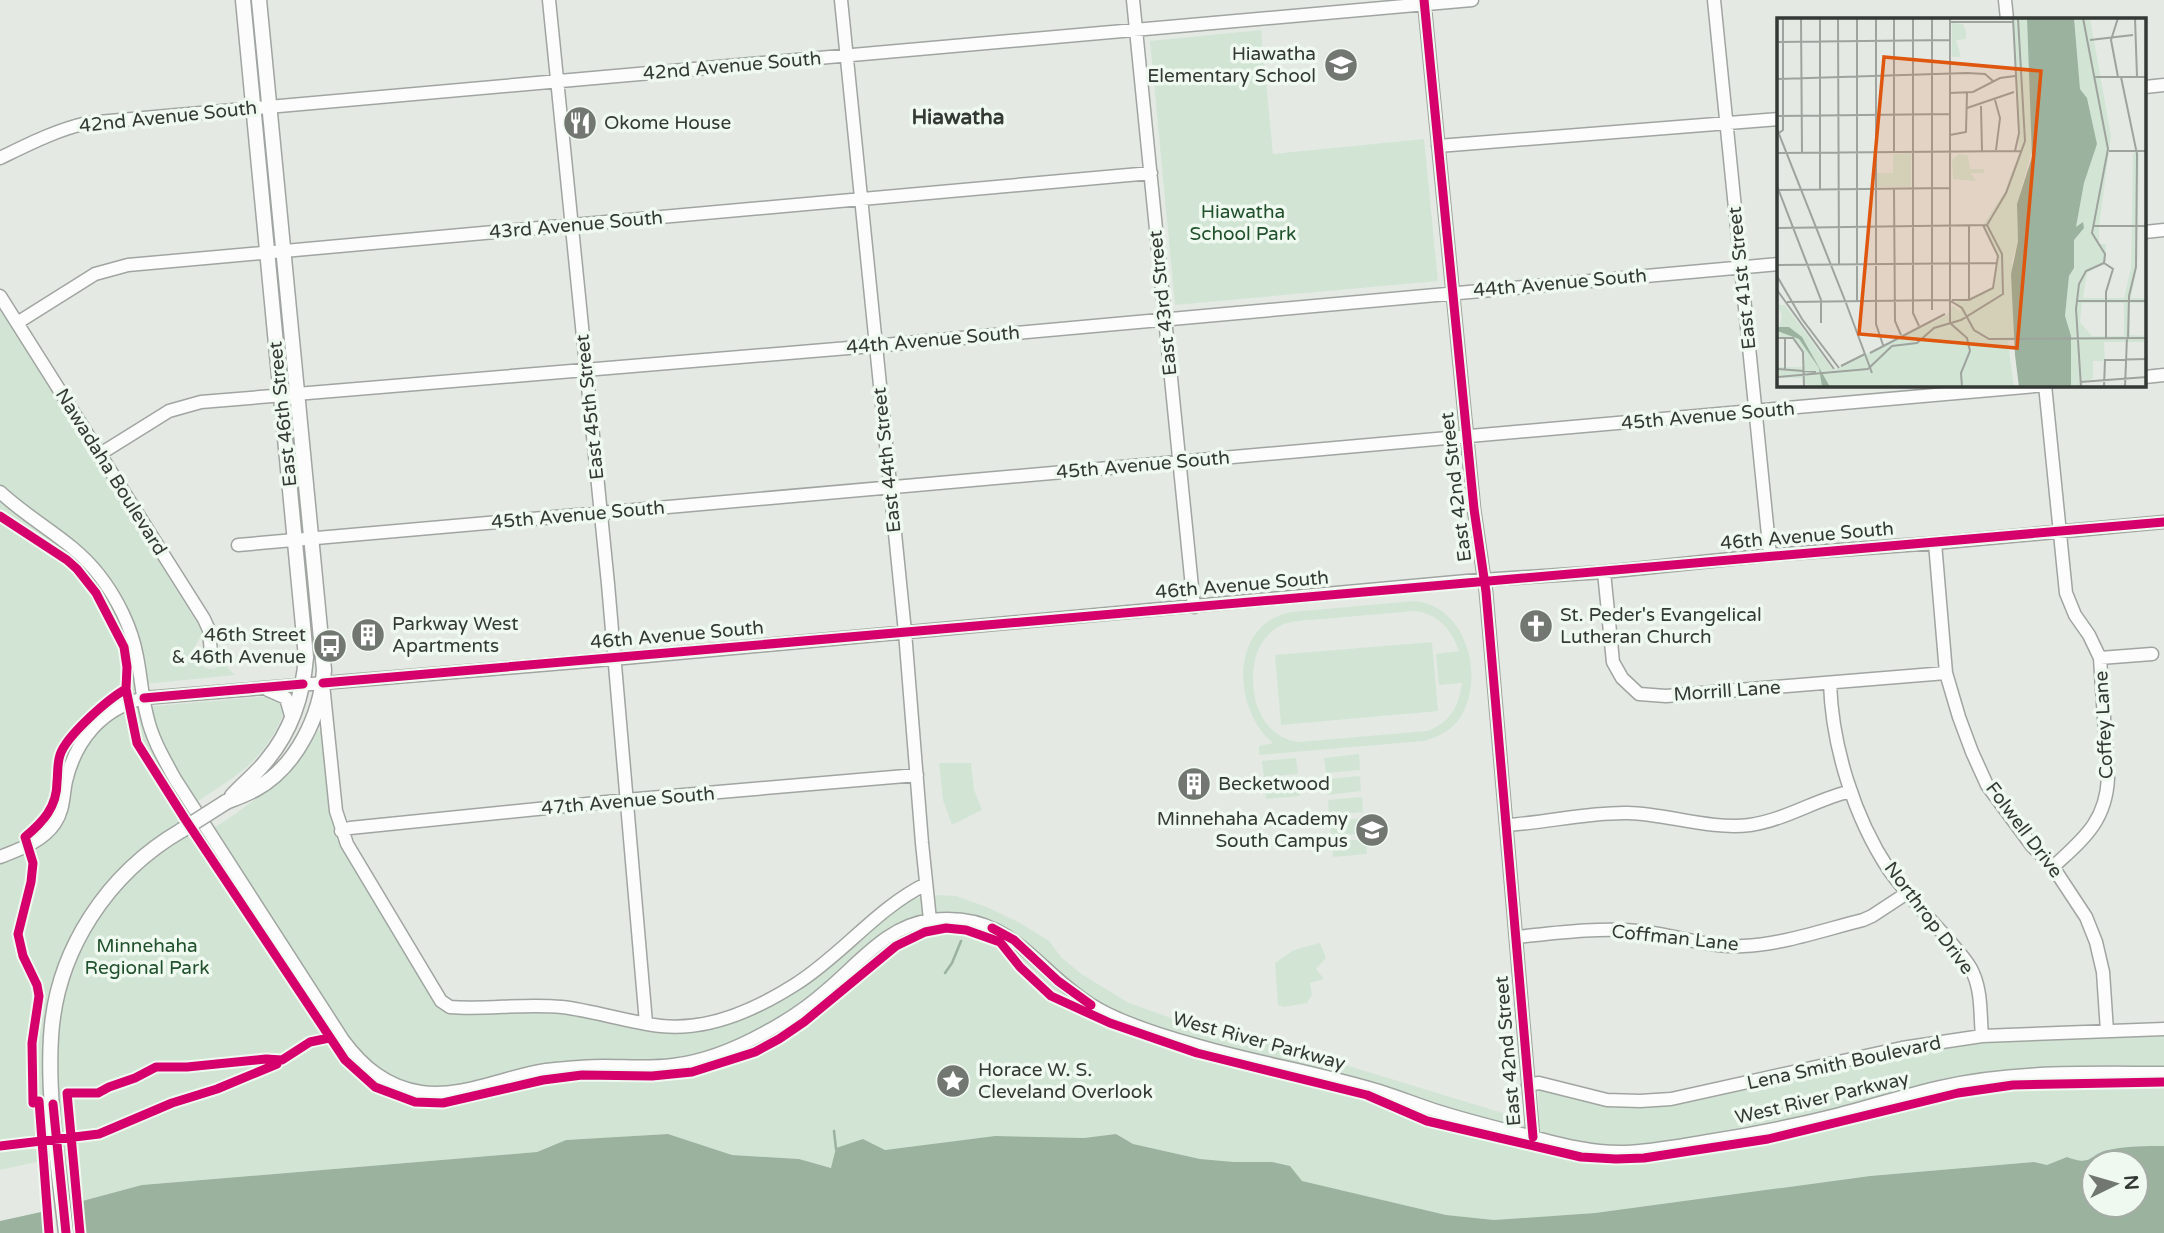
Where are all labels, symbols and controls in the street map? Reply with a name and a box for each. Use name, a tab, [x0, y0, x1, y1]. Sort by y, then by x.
inset map	[1777, 18, 2146, 387]
place label: Hiawatha Elementary School	[1147, 43, 1316, 87]
school or university icon: Hiawatha Elementary School	[1322, 46, 1360, 84]
street label: 42nd Avenue South	[642, 47, 822, 85]
street label: 42nd Avenue South	[78, 97, 258, 137]
restaurant icon: Okome House	[561, 104, 599, 142]
district label: Hiawatha	[911, 105, 1005, 130]
place label: Okome House	[604, 112, 731, 134]
park label: Hiawatha School Park	[1190, 201, 1296, 245]
street label: 43rd Avenue South	[488, 206, 664, 244]
street label: East 41st Street	[1724, 206, 1760, 350]
street label: East 43rd Street	[1144, 229, 1182, 377]
street label: 44th Avenue South	[1472, 264, 1648, 302]
street label: 44th Avenue South	[845, 321, 1021, 359]
street label: East 45th Street	[571, 333, 609, 481]
street label: East 46th Street	[264, 340, 302, 488]
street label: Nawadaha Boulevard	[51, 385, 171, 559]
street label: East 44th Street	[868, 386, 906, 534]
street label: 45th Avenue South	[1620, 397, 1796, 435]
street label: East 42nd Street	[1436, 411, 1476, 563]
street label: 45th Avenue South	[1055, 446, 1231, 484]
street label: 45th Avenue South	[490, 496, 666, 534]
street label: 46th Avenue South	[1719, 517, 1895, 555]
street label: 46th Avenue South	[1154, 566, 1330, 604]
place label: St. Peder's Evangelical Lutheran Church	[1560, 604, 1762, 648]
church icon: St. Peder's Evangelical Lutheran Church	[1517, 607, 1555, 645]
place label: Parkway West Apartments	[392, 613, 519, 657]
building icon: Parkway West Apartments	[349, 616, 387, 654]
street label: 46th Avenue South	[589, 616, 765, 654]
place label: 46th Street & 46th Avenue	[172, 624, 306, 668]
bus stop icon: 46th Street & 46th Avenue	[311, 627, 349, 665]
street label: Coffey Lane	[2090, 670, 2118, 780]
street label: Morrill Lane	[1673, 676, 1781, 706]
building icon: Becketwood	[1175, 765, 1213, 803]
place label: Becketwood	[1218, 773, 1330, 795]
street label: Folwell Drive	[1981, 778, 2067, 882]
street label: 47th Avenue South	[540, 782, 716, 820]
place label: Minnehaha Academy South Campus	[1157, 808, 1348, 852]
school or university icon: Minnehaha Academy South Campus	[1353, 811, 1391, 849]
street label: Northrop Drive	[1880, 858, 1978, 978]
street label: Coffman Lane	[1610, 920, 1740, 956]
park label: Minnehaha Regional Park	[84, 935, 210, 979]
street label: East 42nd Street	[1490, 975, 1526, 1127]
street label: West River Parkway	[1170, 1007, 1348, 1075]
street label: Lena Smith Boulevard	[1745, 1032, 1943, 1094]
place label: Horace W. S. Cleveland Overlook	[978, 1059, 1153, 1103]
place icon: Horace W. S. Cleveland Overlook	[934, 1062, 972, 1100]
street label: West River Parkway	[1733, 1067, 1911, 1129]
north arrow	[2080, 1149, 2150, 1219]
text: N	[2119, 1174, 2143, 1191]

